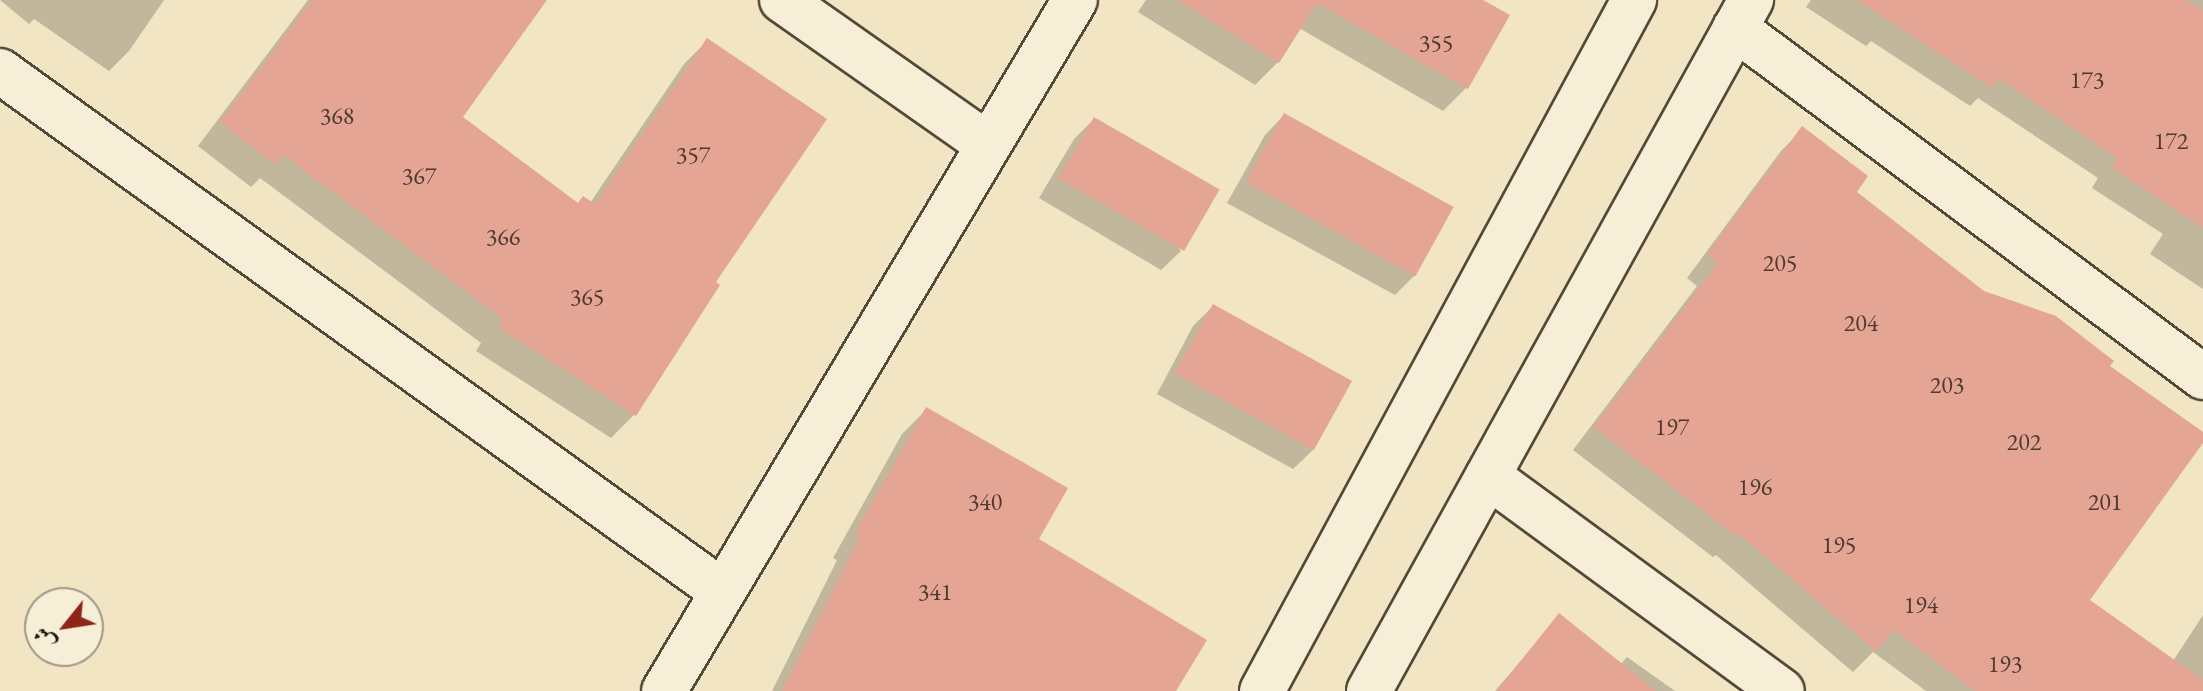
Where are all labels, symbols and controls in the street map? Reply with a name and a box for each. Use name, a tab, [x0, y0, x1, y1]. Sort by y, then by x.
house number: 355	[1419, 29, 1453, 57]
house number: 173	[2070, 66, 2104, 94]
house number: 368	[320, 102, 354, 130]
house number: 172	[2154, 127, 2188, 155]
house number: 357	[676, 141, 710, 169]
house number: 367	[402, 162, 436, 190]
house number: 366	[486, 223, 520, 251]
house number: 205	[1763, 249, 1797, 277]
house number: 365	[570, 283, 604, 311]
house number: 204	[1844, 309, 1878, 337]
house number: 203	[1930, 371, 1964, 399]
house number: 197	[1655, 413, 1689, 441]
house number: 202	[2007, 428, 2041, 456]
house number: 196	[1738, 473, 1772, 501]
house number: 340	[968, 488, 1002, 516]
house number: 201	[2088, 488, 2122, 516]
house number: 195	[1822, 531, 1856, 559]
house number: 341	[918, 578, 952, 606]
north arrow	[24, 587, 104, 667]
house number: 194	[1904, 591, 1938, 619]
text: ش	[27, 622, 63, 655]
house number: 193	[1988, 650, 2022, 678]

